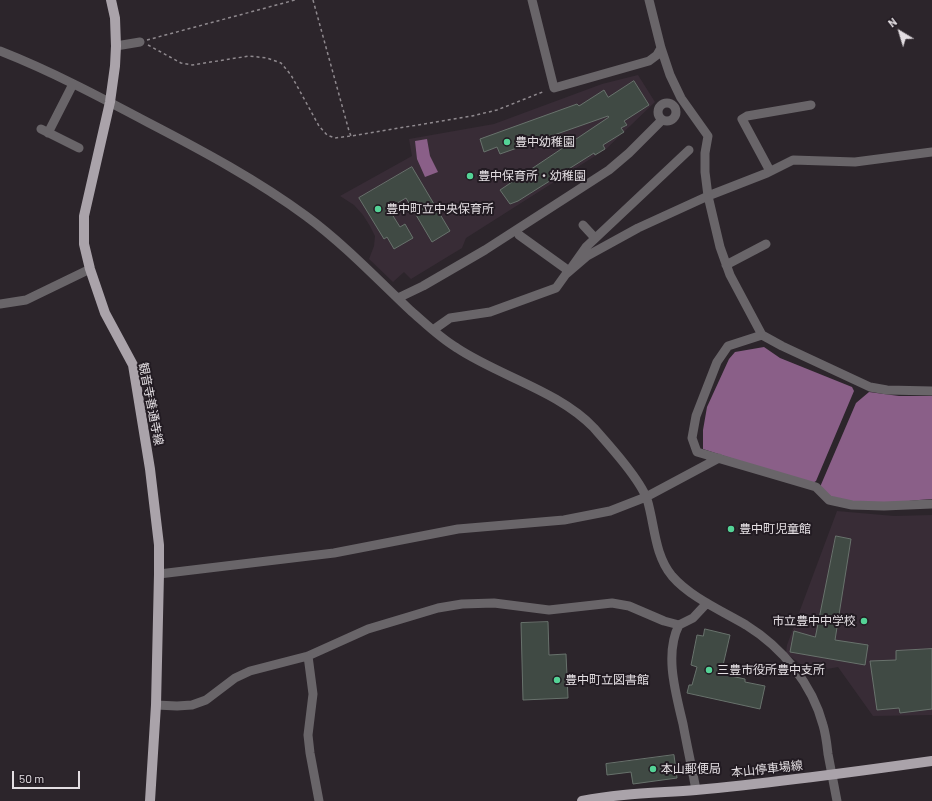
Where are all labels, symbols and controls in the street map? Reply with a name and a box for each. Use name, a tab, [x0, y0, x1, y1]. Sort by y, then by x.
north arrow	[880, 12, 920, 52]
text: N	[885, 15, 899, 30]
place label: 豊中幼稚園	[515, 135, 575, 149]
marker: 豊中幼稚園	[502, 137, 512, 147]
place label: 豊中保育所・幼稚園	[478, 169, 586, 183]
marker: 豊中保育所・幼稚園	[465, 171, 475, 181]
place label: 豊中町立中央保育所	[386, 202, 494, 216]
marker: 豊中町立中央保育所	[373, 204, 383, 214]
street label: 観音寺善通寺線	[136, 361, 166, 447]
place label: 豊中町児童館	[739, 522, 811, 536]
marker: 豊中町児童館	[726, 524, 736, 534]
place label: 市立豊中中学校	[772, 614, 856, 628]
marker: 市立豊中中学校	[859, 616, 869, 626]
place label: 三豊市役所豊中支所	[717, 663, 825, 677]
marker: 三豊市役所豊中支所	[704, 665, 714, 675]
place label: 豊中町立図書館	[565, 673, 649, 687]
marker: 豊中町立図書館	[552, 675, 562, 685]
street label: 本山停車場線	[730, 758, 804, 780]
place label: 本山郵便局	[661, 762, 721, 776]
scale bar	[14, 763, 82, 789]
marker: 本山郵便局	[648, 764, 658, 774]
text: 50 m	[19, 771, 44, 785]

